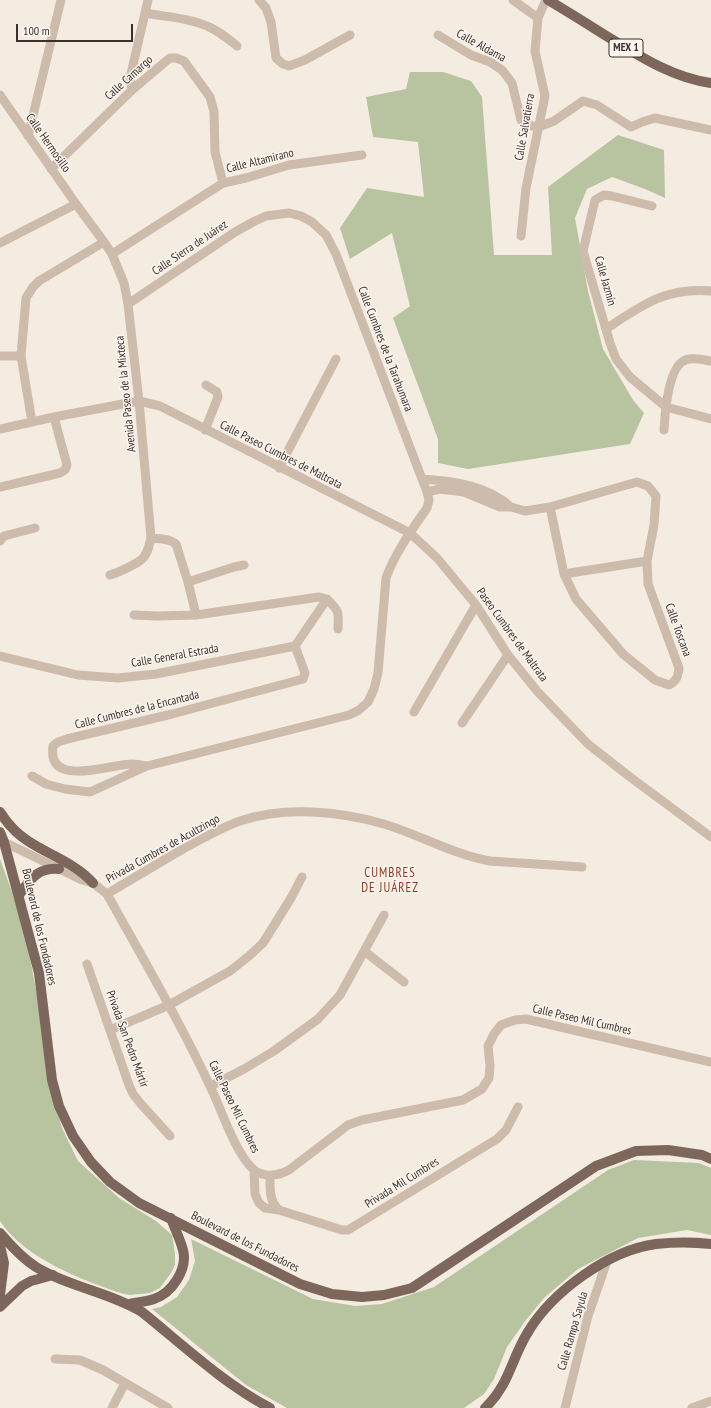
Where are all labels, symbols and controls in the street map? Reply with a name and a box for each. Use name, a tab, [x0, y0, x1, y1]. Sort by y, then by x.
scale bar	[18, 16, 135, 42]
text: 100 m	[23, 23, 50, 38]
street label: Calle Aldama	[454, 27, 508, 65]
road number: MEX 1	[609, 39, 643, 57]
street label: Calle Camargo	[102, 53, 156, 103]
street label: Calle Salvatierra	[512, 92, 538, 162]
street label: Calle Hermosillo	[23, 111, 73, 175]
street label: Calle Altamirano	[225, 146, 295, 176]
street label: Calle Sierra de Juárez	[150, 217, 230, 279]
street label: Calle Jazmín	[591, 255, 619, 307]
street label: Calle Cumbres de la Tarahumara	[354, 284, 416, 414]
street label: Avenida Paseo de la Mixteca	[113, 335, 139, 453]
street label: Calle Paseo Cumbres de Maltrata	[217, 418, 345, 492]
street label: Paseo Cumbres de Maltrata	[473, 585, 551, 685]
street label: Calle Toscana	[662, 601, 694, 659]
street label: Calle General Estrada	[130, 641, 220, 671]
street label: Calle Cumbres de la Encantada	[73, 688, 201, 732]
street label: Privada Cumbres de Acultzingo	[104, 812, 222, 886]
district label: CUMBRES DE JUÁREZ	[361, 865, 419, 896]
street label: Boulevard de los Fundadores	[19, 867, 59, 987]
street label: Privada San Pedro Mártir	[103, 989, 151, 1089]
street label: Calle Paseo Mil Cumbres	[531, 1002, 633, 1038]
street label: Calle Paseo Mil Cumbres	[205, 1058, 263, 1156]
street label: Privada Mil Cumbres	[362, 1155, 442, 1211]
street label: Boulevard de los Fundadores	[189, 1208, 301, 1276]
street label: Calle Rampa Sayula	[555, 1290, 591, 1372]

